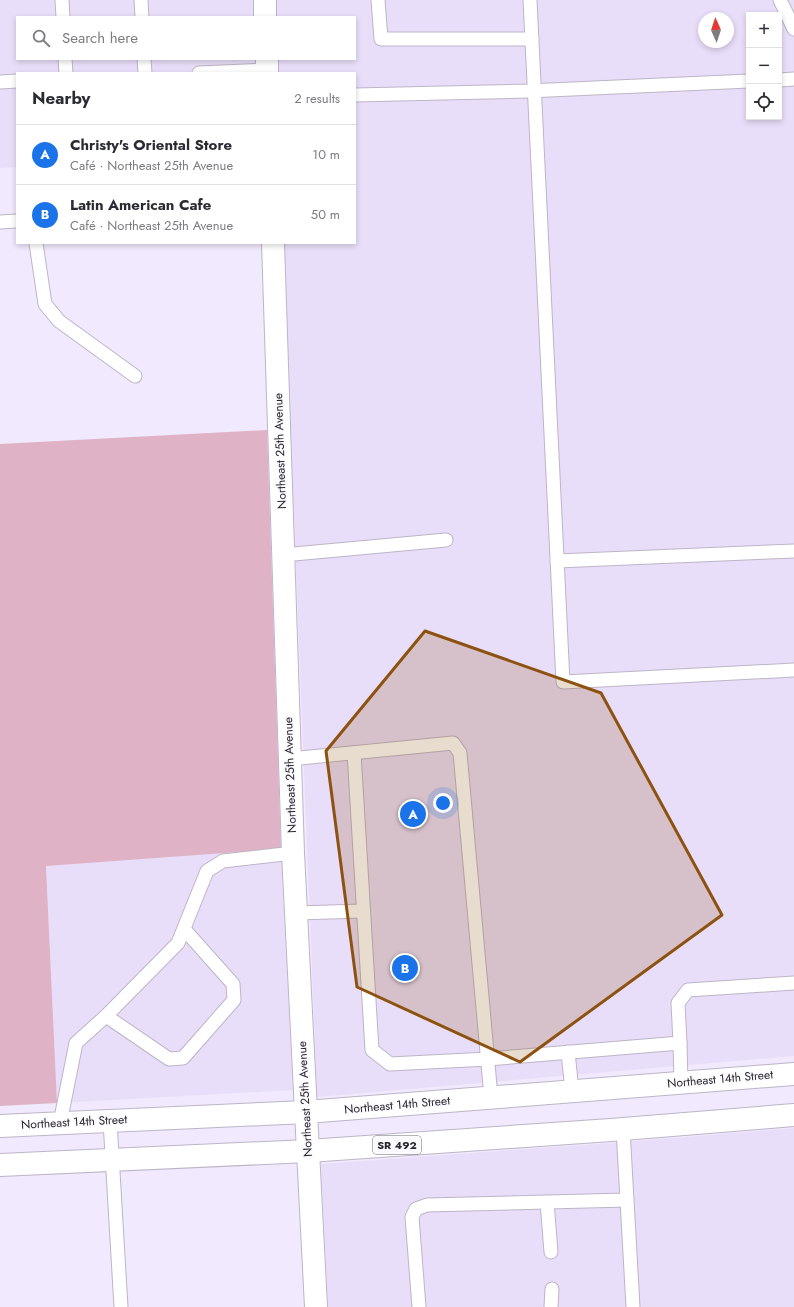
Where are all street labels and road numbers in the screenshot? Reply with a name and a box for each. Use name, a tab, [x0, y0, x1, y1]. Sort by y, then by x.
street label: Northeast 25th Avenue	[269, 393, 291, 509]
street label: Northeast 25th Avenue	[279, 717, 301, 833]
street label: Northeast 25th Avenue	[293, 1041, 317, 1157]
street label: Northeast 14th Street	[666, 1065, 774, 1093]
street label: Northeast 14th Street	[343, 1091, 451, 1119]
street label: Northeast 14th Street	[20, 1110, 128, 1134]
road number: SR 492	[373, 1136, 421, 1154]

